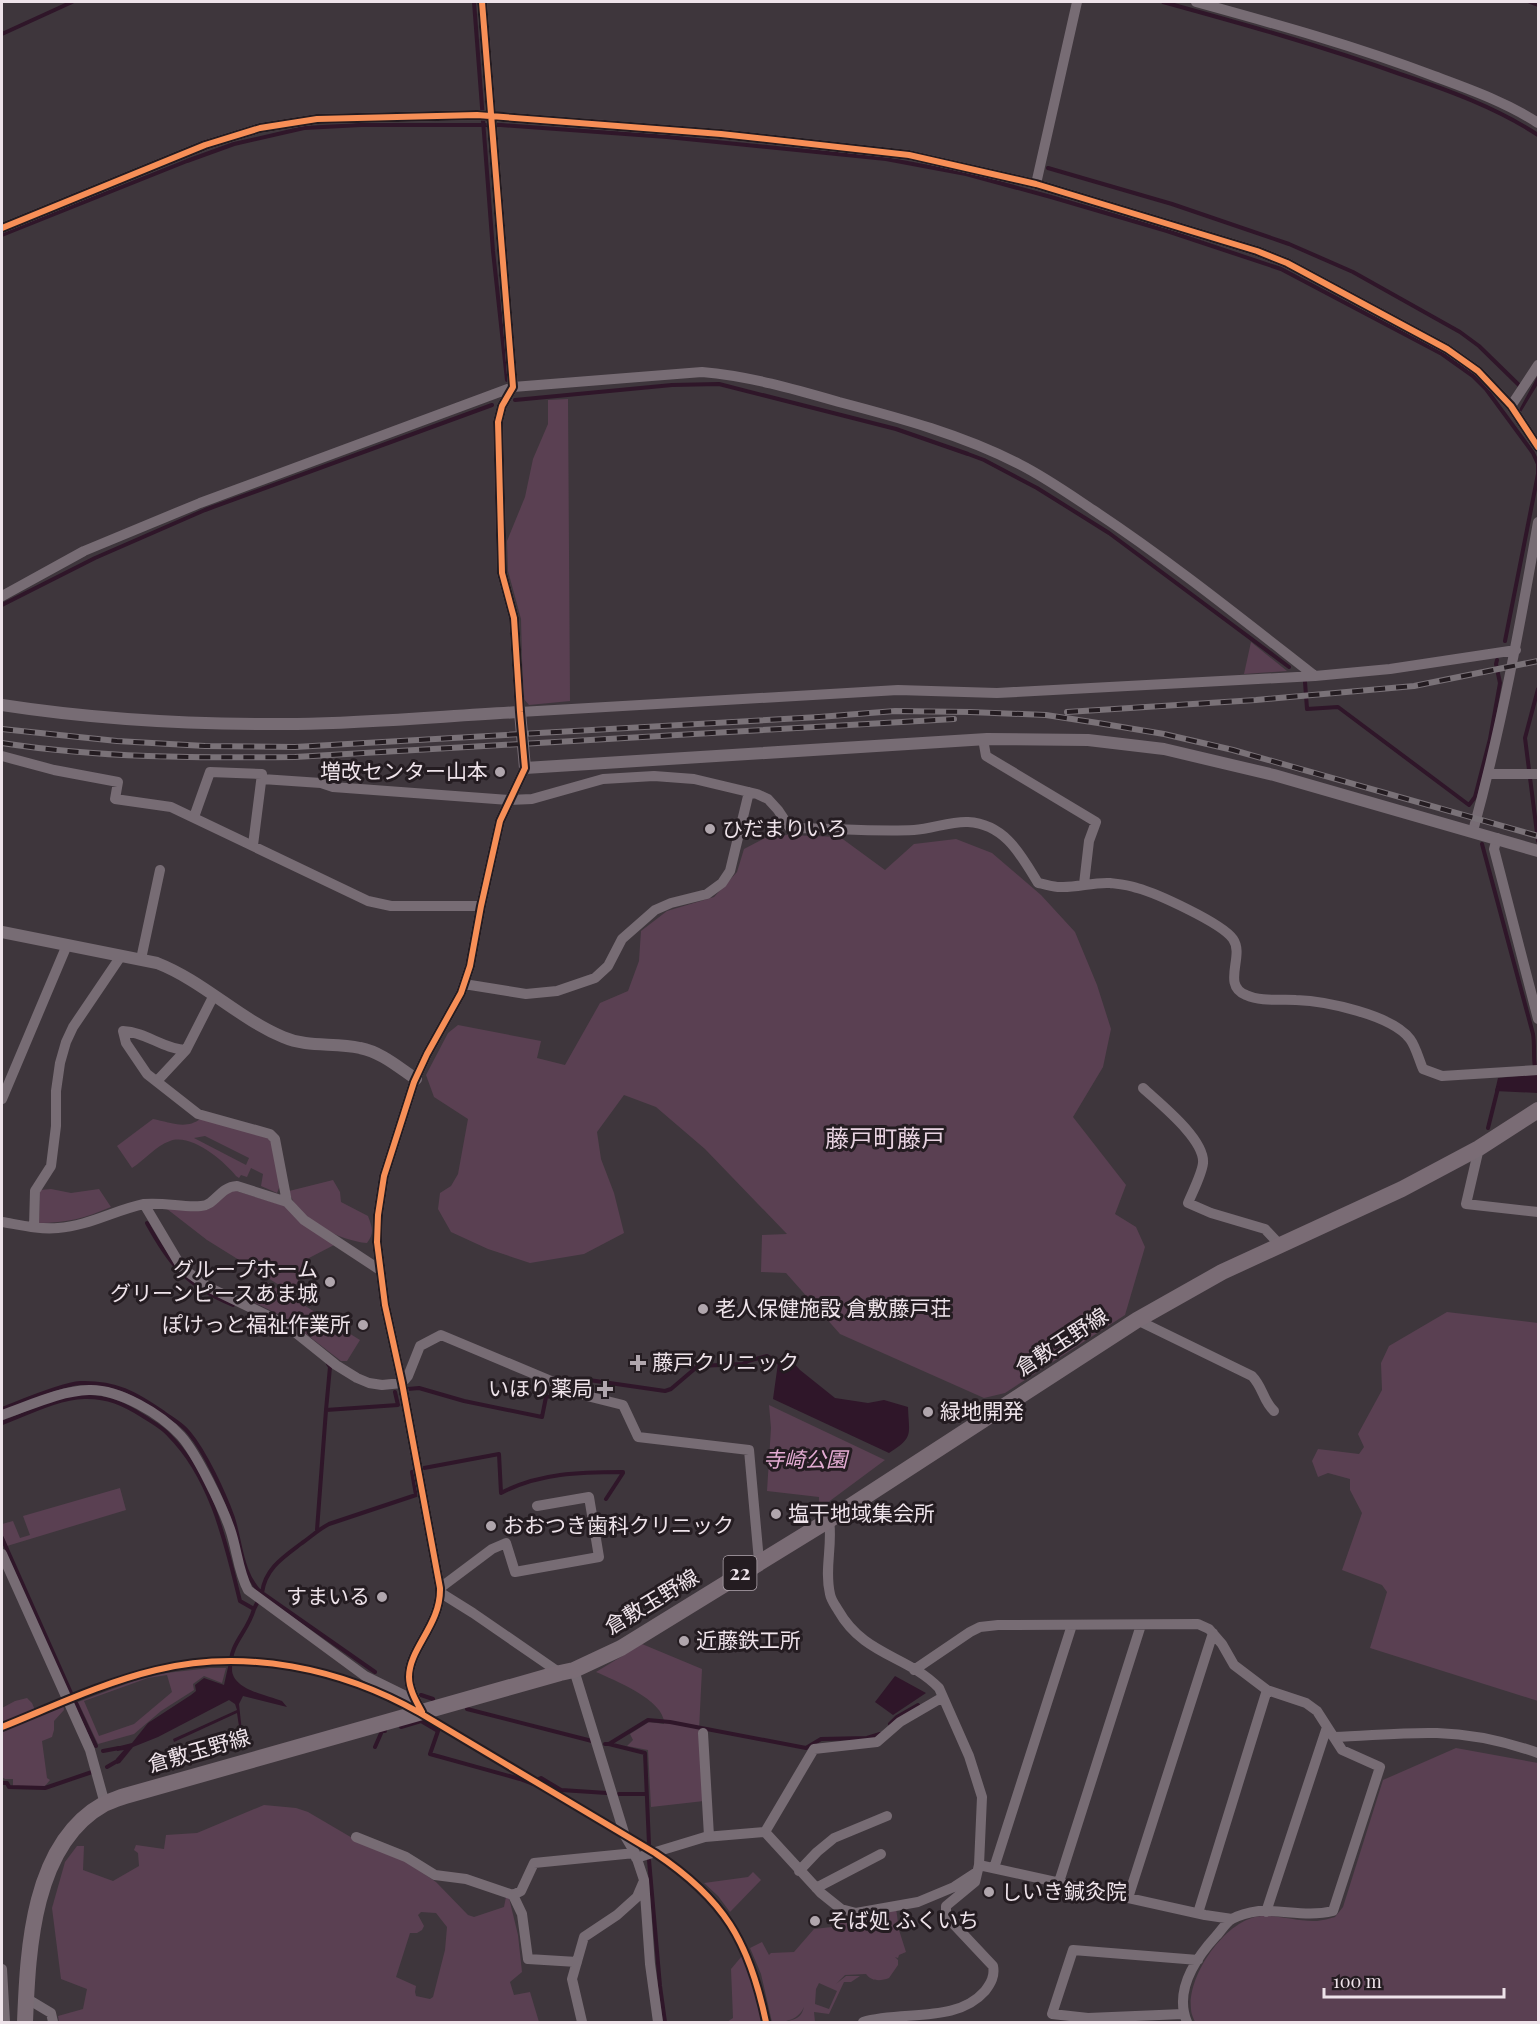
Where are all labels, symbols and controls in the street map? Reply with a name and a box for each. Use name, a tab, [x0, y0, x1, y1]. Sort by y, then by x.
place label: 増改センター山本	[320, 756, 488, 784]
marker: 増改センター山本	[493, 765, 507, 779]
place label: ひだまりいろ	[722, 813, 848, 841]
marker: ひだまりいろ	[703, 822, 717, 836]
district label: 藤戸町藤戸	[825, 1121, 945, 1153]
place label: グループホーム グリーンピースあま城	[110, 1254, 318, 1306]
marker: グループホーム グリーンピースあま城	[323, 1275, 337, 1289]
place label: 老人保健施設 倉敷藤戸荘	[715, 1293, 951, 1321]
street label: 倉敷玉野線	[1009, 1300, 1113, 1381]
marker: 老人保健施設 倉敷藤戸荘	[696, 1302, 710, 1316]
place label: ぽけっと福祉作業所	[162, 1309, 351, 1337]
marker: ぽけっと福祉作業所	[356, 1318, 370, 1332]
place label: 藤戸クリニック	[652, 1347, 799, 1375]
marker: 藤戸クリニック	[629, 1354, 647, 1372]
place label: いほり薬局	[488, 1373, 593, 1401]
marker: いほり薬局	[598, 1382, 612, 1396]
place label: 緑地開発	[940, 1396, 1024, 1424]
marker: 緑地開発	[921, 1405, 935, 1419]
park label: 寺崎公園	[763, 1444, 850, 1472]
place label: 塩干地域集会所	[788, 1498, 935, 1526]
marker: 塩干地域集会所	[769, 1507, 783, 1521]
place label: おおつき歯科クリニック	[503, 1510, 734, 1538]
marker: おおつき歯科クリニック	[484, 1519, 498, 1533]
road number: 22	[724, 1556, 756, 1590]
street label: 倉敷玉野線	[599, 1561, 703, 1639]
place label: すまいる	[286, 1581, 370, 1609]
marker: すまいる	[375, 1590, 389, 1604]
place label: 近藤鉄工所	[696, 1625, 801, 1653]
marker: 近藤鉄工所	[677, 1634, 691, 1648]
street label: 倉敷玉野線	[144, 1721, 253, 1777]
place label: しいき鍼灸院	[1001, 1876, 1127, 1904]
marker: しいき鍼灸院	[982, 1885, 996, 1899]
place label: そば処 ふくいち	[827, 1905, 979, 1933]
marker: そば処 ふくいち	[808, 1914, 822, 1928]
scale bar	[1324, 1961, 1504, 1999]
text: 100 m	[1333, 1969, 1382, 1993]

